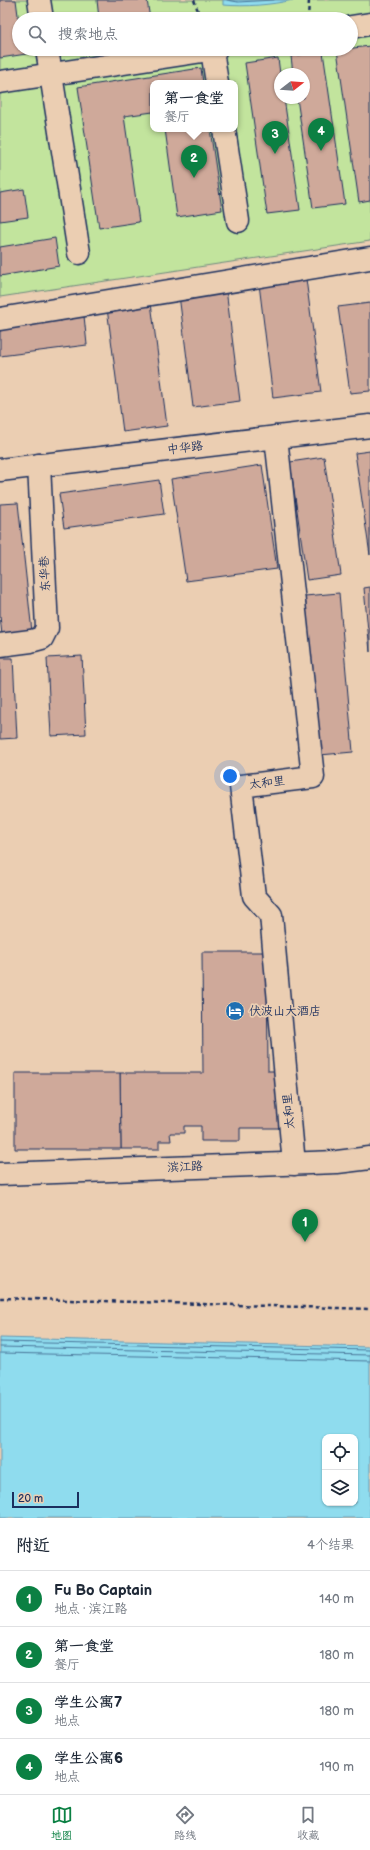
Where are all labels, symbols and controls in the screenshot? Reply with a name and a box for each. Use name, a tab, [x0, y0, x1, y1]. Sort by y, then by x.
search box	[12, 12, 358, 56]
icon: search	[26, 23, 48, 45]
text: 搜索地点	[58, 25, 118, 44]
north arrow	[274, 68, 310, 104]
popup	[150, 80, 238, 132]
text: 第一食堂	[164, 89, 224, 108]
text: 餐厅	[164, 109, 190, 125]
pin: 4	[308, 118, 334, 151]
pin: 3	[262, 121, 288, 154]
pin: 2	[181, 145, 207, 178]
street label: 中华路	[166, 438, 204, 458]
street label: 东华巷	[37, 556, 53, 592]
your location	[220, 766, 240, 786]
street label: 太和里	[248, 773, 286, 793]
hotel icon: 伏波山大酒店	[224, 1000, 246, 1022]
place label: 伏波山大酒店	[249, 1004, 321, 1019]
street label: 太和里	[280, 1092, 298, 1130]
street label: 滨江路	[167, 1159, 203, 1175]
pin: 1	[292, 1209, 318, 1242]
map controls	[322, 1434, 358, 1506]
button: locate	[322, 1434, 358, 1470]
button: layers	[322, 1470, 358, 1506]
scale bar	[12, 1490, 79, 1509]
text: 20 m	[18, 1492, 43, 1505]
text: 附近	[16, 1536, 50, 1556]
text: 4个结果	[307, 1537, 354, 1553]
text: Fu Bo Captain	[54, 1581, 152, 1600]
text: 1	[26, 1591, 32, 1607]
text: 140 m	[319, 1591, 354, 1607]
text: 地点 · 滨江路	[54, 1601, 127, 1617]
text: 第一食堂	[54, 1637, 114, 1656]
text: 2	[25, 1647, 33, 1663]
text: 180 m	[319, 1647, 354, 1663]
text: 餐厅	[54, 1657, 80, 1673]
text: 学生公寓7	[54, 1693, 122, 1712]
text: 3	[25, 1703, 33, 1719]
text: 180 m	[319, 1703, 354, 1719]
text: 地点	[54, 1713, 80, 1729]
text: 学生公寓6	[54, 1749, 123, 1768]
text: 4	[25, 1759, 33, 1775]
text: 190 m	[320, 1759, 354, 1775]
text: 地点	[54, 1769, 80, 1785]
tab: 地图	[51, 1804, 73, 1842]
tab: 路线	[174, 1804, 196, 1842]
tab: 收藏	[297, 1804, 319, 1842]

